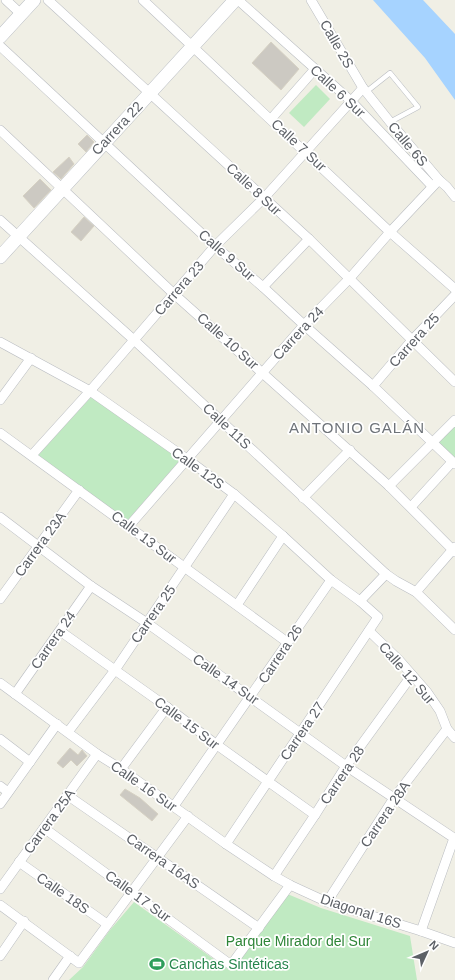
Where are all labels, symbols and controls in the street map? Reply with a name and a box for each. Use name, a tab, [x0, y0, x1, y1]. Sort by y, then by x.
street label: Calle 2S	[317, 17, 357, 71]
street label: Calle 6 Sur	[307, 62, 369, 121]
street label: Carrera 22	[88, 98, 146, 158]
street label: Calle 7 Sur	[268, 116, 330, 175]
street label: Calle 6S	[385, 119, 431, 169]
street label: Calle 8 Sur	[223, 160, 285, 219]
street label: Calle 9 Sur	[196, 226, 259, 284]
street label: Carrera 23	[151, 257, 207, 319]
street label: Carrera 24	[269, 303, 327, 363]
street label: Calle 10 Sur	[194, 309, 262, 373]
street label: Carrera 25	[386, 310, 442, 370]
street label: Calle 11S	[200, 400, 254, 452]
district label: ANTONIO GALÁN	[289, 419, 425, 436]
street label: Calle 12S	[169, 444, 227, 492]
street label: Calle 13 Sur	[108, 507, 180, 567]
street label: Carrera 23A	[11, 508, 69, 580]
street label: Carrera 25	[127, 582, 179, 646]
street label: Carrera 24	[27, 608, 79, 672]
street label: Carrera 26	[255, 622, 305, 686]
street label: Calle 12 Sur	[376, 639, 439, 708]
street label: Calle 14 Sur	[190, 650, 262, 708]
street label: Calle 15 Sur	[151, 693, 223, 753]
street label: Carrera 27	[277, 699, 327, 763]
street label: Carrera 28	[317, 743, 367, 807]
street label: Calle 16 Sur	[108, 757, 180, 815]
street label: Carrera 28A	[357, 777, 413, 850]
street label: Carrera 25A	[20, 785, 78, 857]
street label: Carrera 16AS	[123, 830, 203, 892]
street label: Calle 17 Sur	[102, 867, 174, 925]
street label: Calle 18S	[34, 869, 92, 917]
street label: Diagonal 16S	[319, 890, 403, 932]
north arrow	[407, 932, 447, 972]
park label: Parque Mirador del Sur	[226, 933, 371, 949]
text: N	[427, 938, 441, 952]
sports icon: Canchas Sintéticas	[148, 955, 166, 973]
place label: Canchas Sintéticas	[169, 956, 289, 972]

